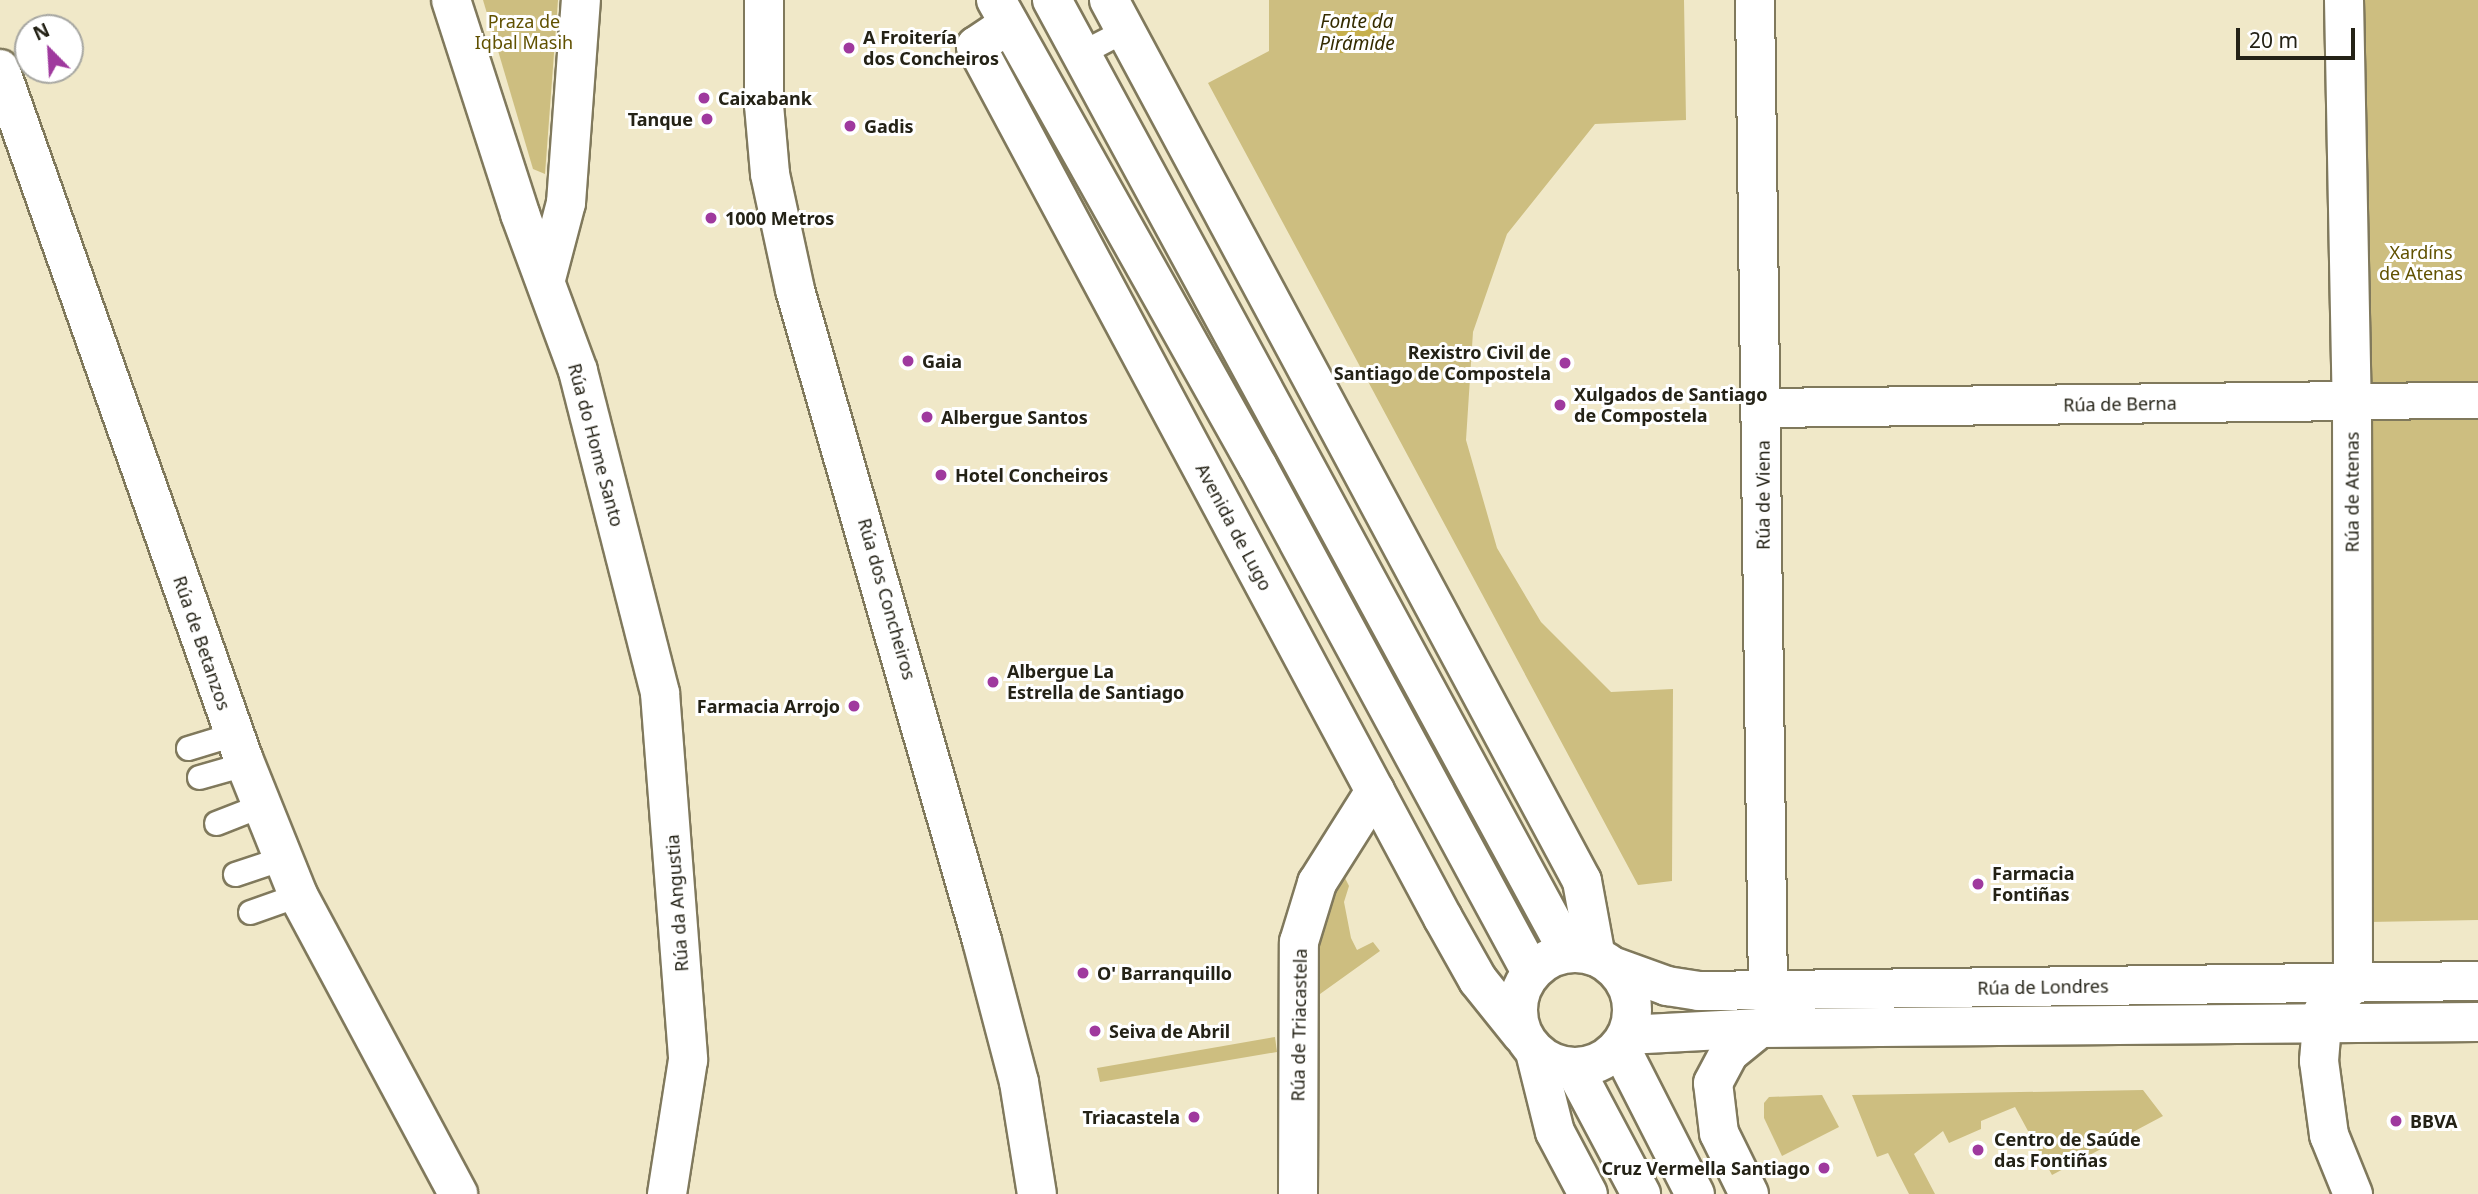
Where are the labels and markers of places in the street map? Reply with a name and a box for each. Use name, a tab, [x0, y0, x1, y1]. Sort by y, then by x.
place label: A Froitería dos Concheiros	[863, 27, 999, 70]
marker: A Froitería dos Concheiros	[841, 40, 857, 56]
place label: Caixabank	[718, 87, 812, 109]
marker: Caixabank	[696, 90, 712, 106]
place label: Tanque	[628, 108, 693, 130]
marker: Tanque	[699, 111, 715, 127]
place label: Gadis	[864, 115, 914, 137]
marker: Gadis	[842, 118, 858, 134]
place label: 1000 Metros	[725, 207, 834, 229]
marker: 1000 Metros	[703, 210, 719, 226]
place label: Rexistro Civil de Santiago de Compostela	[1334, 342, 1551, 384]
place label: Gaia	[922, 350, 962, 372]
marker: Gaia	[900, 353, 916, 369]
marker: Rexistro Civil de Santiago de Compostela	[1557, 355, 1573, 371]
place label: Xulgados de Santiago de Compostela	[1574, 384, 1767, 426]
marker: Xulgados de Santiago de Compostela	[1552, 397, 1568, 413]
place label: Albergue Santos	[941, 406, 1088, 428]
marker: Albergue Santos	[919, 409, 935, 425]
place label: Hotel Concheiros	[955, 464, 1108, 486]
marker: Hotel Concheiros	[933, 467, 949, 483]
place label: Albergue La Estrella de Santiago	[1007, 661, 1184, 704]
marker: Albergue La Estrella de Santiago	[985, 674, 1001, 690]
place label: Farmacia Arrojo	[697, 695, 840, 717]
marker: Farmacia Arrojo	[846, 698, 862, 714]
place label: Farmacia Fontiñas	[1992, 863, 2074, 906]
marker: Farmacia Fontiñas	[1970, 876, 1986, 892]
place label: O' Barranquillo	[1097, 962, 1232, 984]
marker: O' Barranquillo	[1075, 965, 1091, 981]
place label: Seiva de Abril	[1109, 1020, 1230, 1042]
marker: Seiva de Abril	[1087, 1023, 1103, 1039]
place label: Triacastela	[1082, 1106, 1180, 1128]
marker: Triacastela	[1186, 1109, 1202, 1125]
place label: BBVA	[2410, 1110, 2457, 1132]
marker: BBVA	[2388, 1113, 2404, 1129]
place label: Centro de Saúde das Fontiñas	[1994, 1129, 2141, 1172]
marker: Centro de Saúde das Fontiñas	[1968, 1140, 1988, 1160]
place label: Cruz Vermella Santiago	[1602, 1157, 1810, 1179]
marker: Cruz Vermella Santiago	[1816, 1160, 1832, 1176]

